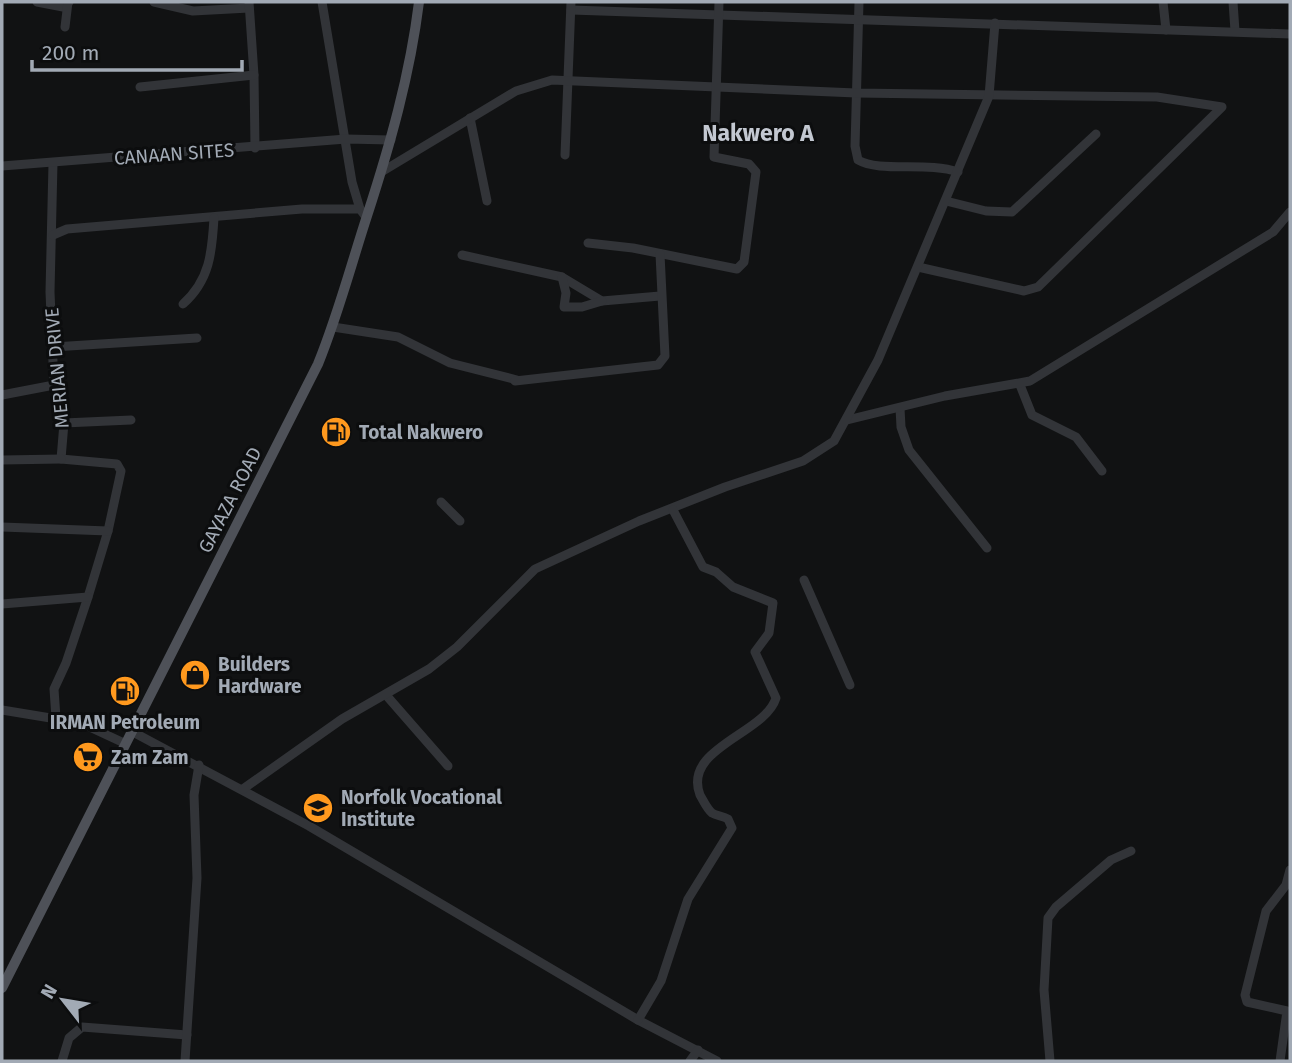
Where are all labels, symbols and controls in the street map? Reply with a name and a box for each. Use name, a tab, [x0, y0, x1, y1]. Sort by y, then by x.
scale bar	[32, 28, 242, 72]
text: 200 m	[42, 40, 99, 66]
district label: Nakwero A	[702, 119, 814, 147]
street label: CANAAN SITES	[113, 138, 235, 170]
street label: MERIAN DRIVE	[40, 307, 74, 429]
fuel station icon: Total Nakwero	[319, 415, 353, 449]
place label: Total Nakwero	[359, 421, 483, 444]
street label: GAYAZA ROAD	[194, 443, 266, 557]
place label: Builders Hardware	[218, 653, 301, 698]
shop icon: Builders Hardware	[178, 658, 212, 692]
fuel station icon: IRMAN Petroleum	[108, 674, 142, 708]
place label: IRMAN Petroleum	[50, 711, 200, 734]
supermarket icon: Zam Zam	[71, 740, 105, 774]
place label: Zam Zam	[111, 746, 189, 769]
place label: Norfolk Vocational Institute	[341, 786, 502, 831]
school or university icon: Norfolk Vocational Institute	[301, 791, 335, 825]
north arrow	[28, 965, 98, 1035]
text: N	[36, 980, 62, 1003]

